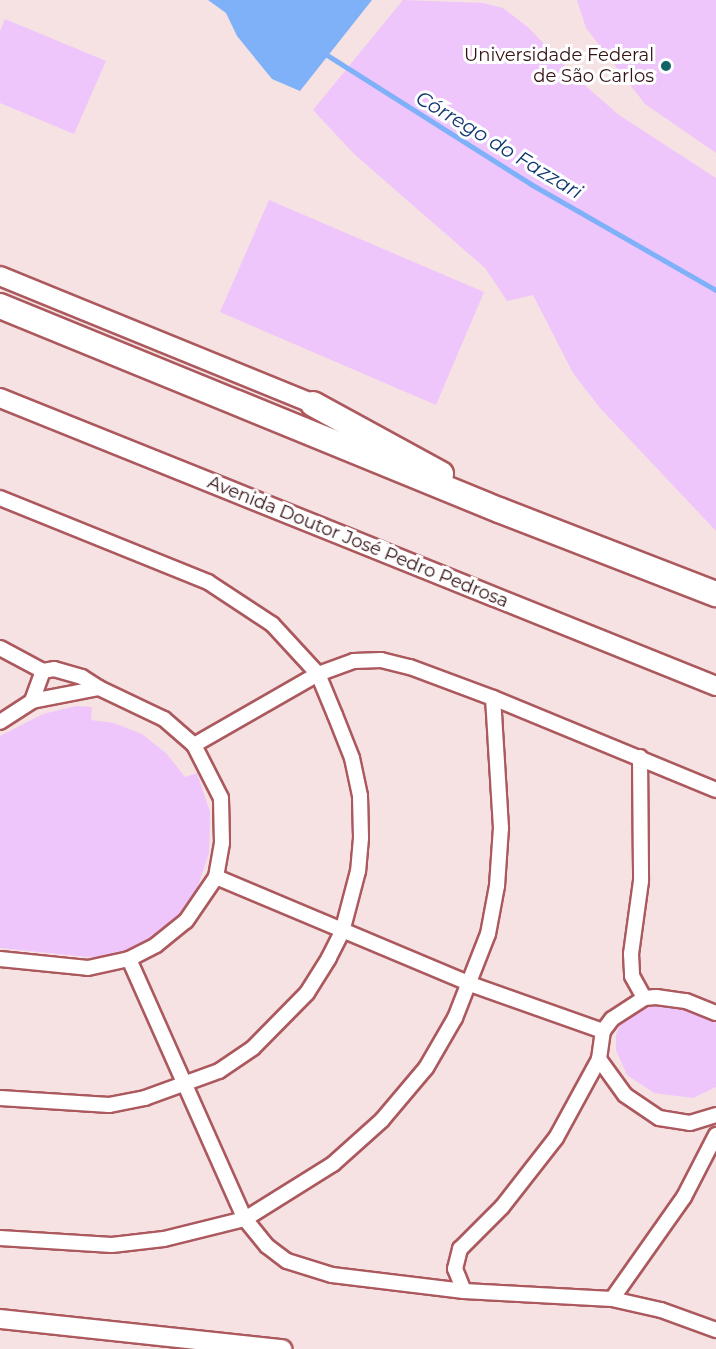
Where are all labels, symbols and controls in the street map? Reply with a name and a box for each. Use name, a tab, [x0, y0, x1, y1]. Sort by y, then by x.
place label: Universidade Federal de São Carlos	[464, 45, 654, 88]
marker: Universidade Federal de São Carlos	[659, 59, 673, 73]
water label: Córrego do Fazzari	[411, 86, 587, 204]
street label: Avenida Doutor José Pedro Pedrosa	[204, 472, 512, 612]

